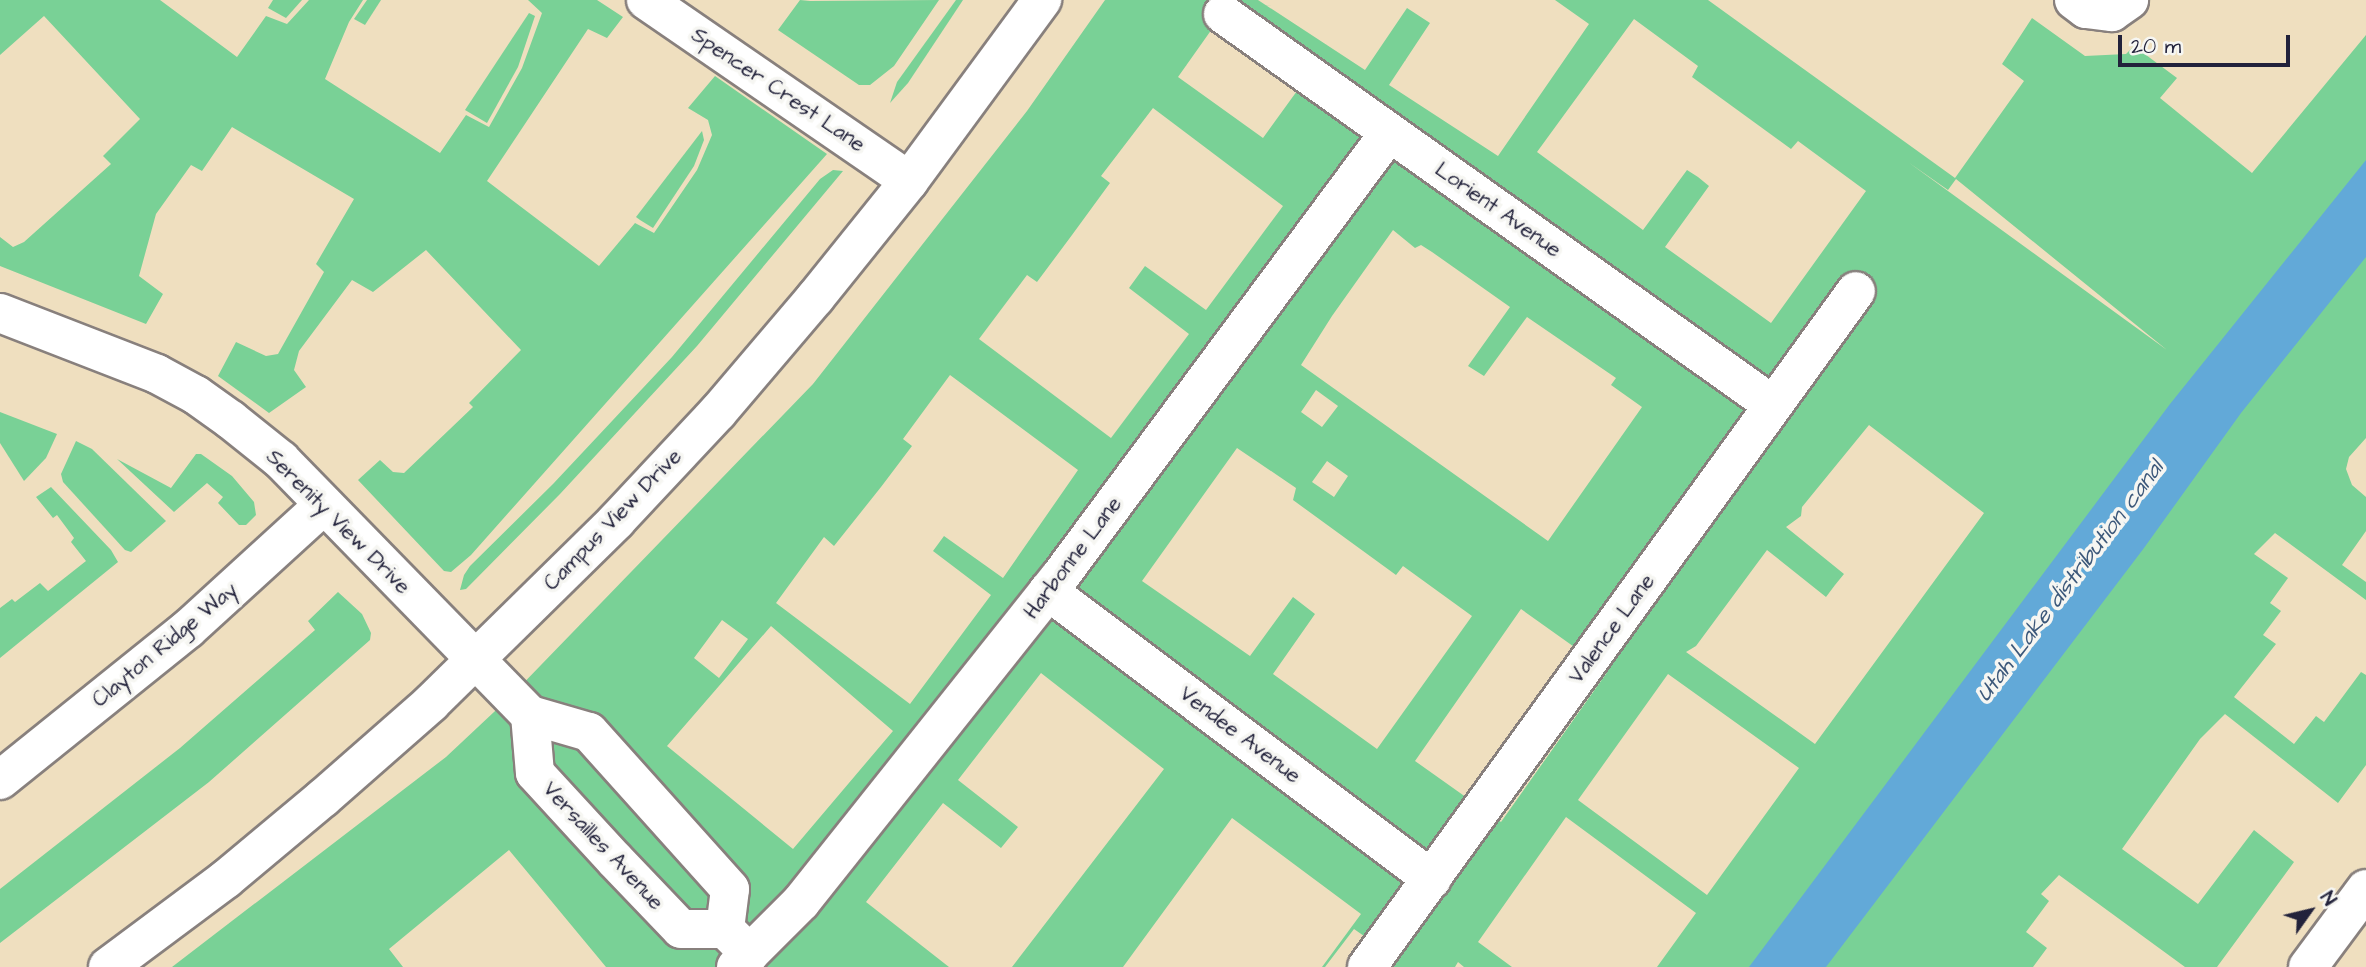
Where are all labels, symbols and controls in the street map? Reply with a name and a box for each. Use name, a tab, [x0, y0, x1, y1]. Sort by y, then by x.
scale bar	[2121, 21, 2292, 65]
street label: Spencer Crest Lane	[686, 23, 870, 157]
text: 20 m	[2131, 32, 2181, 61]
street label: Lorient Avenue	[1430, 157, 1566, 263]
street label: Campus View Drive	[539, 444, 687, 596]
street label: Serenity View Drive	[261, 445, 415, 599]
water label: Utah Lake distribution canal	[1970, 455, 2170, 707]
street label: Harbonne Lane	[1019, 492, 1127, 624]
street label: Valence Lane	[1564, 569, 1660, 689]
street label: Clayton Ridge Way	[88, 577, 242, 713]
street label: Vendee Avenue	[1174, 681, 1306, 789]
street label: Versailles Avenue	[537, 777, 669, 915]
north arrow	[2275, 876, 2345, 946]
text: N	[2313, 886, 2342, 911]

